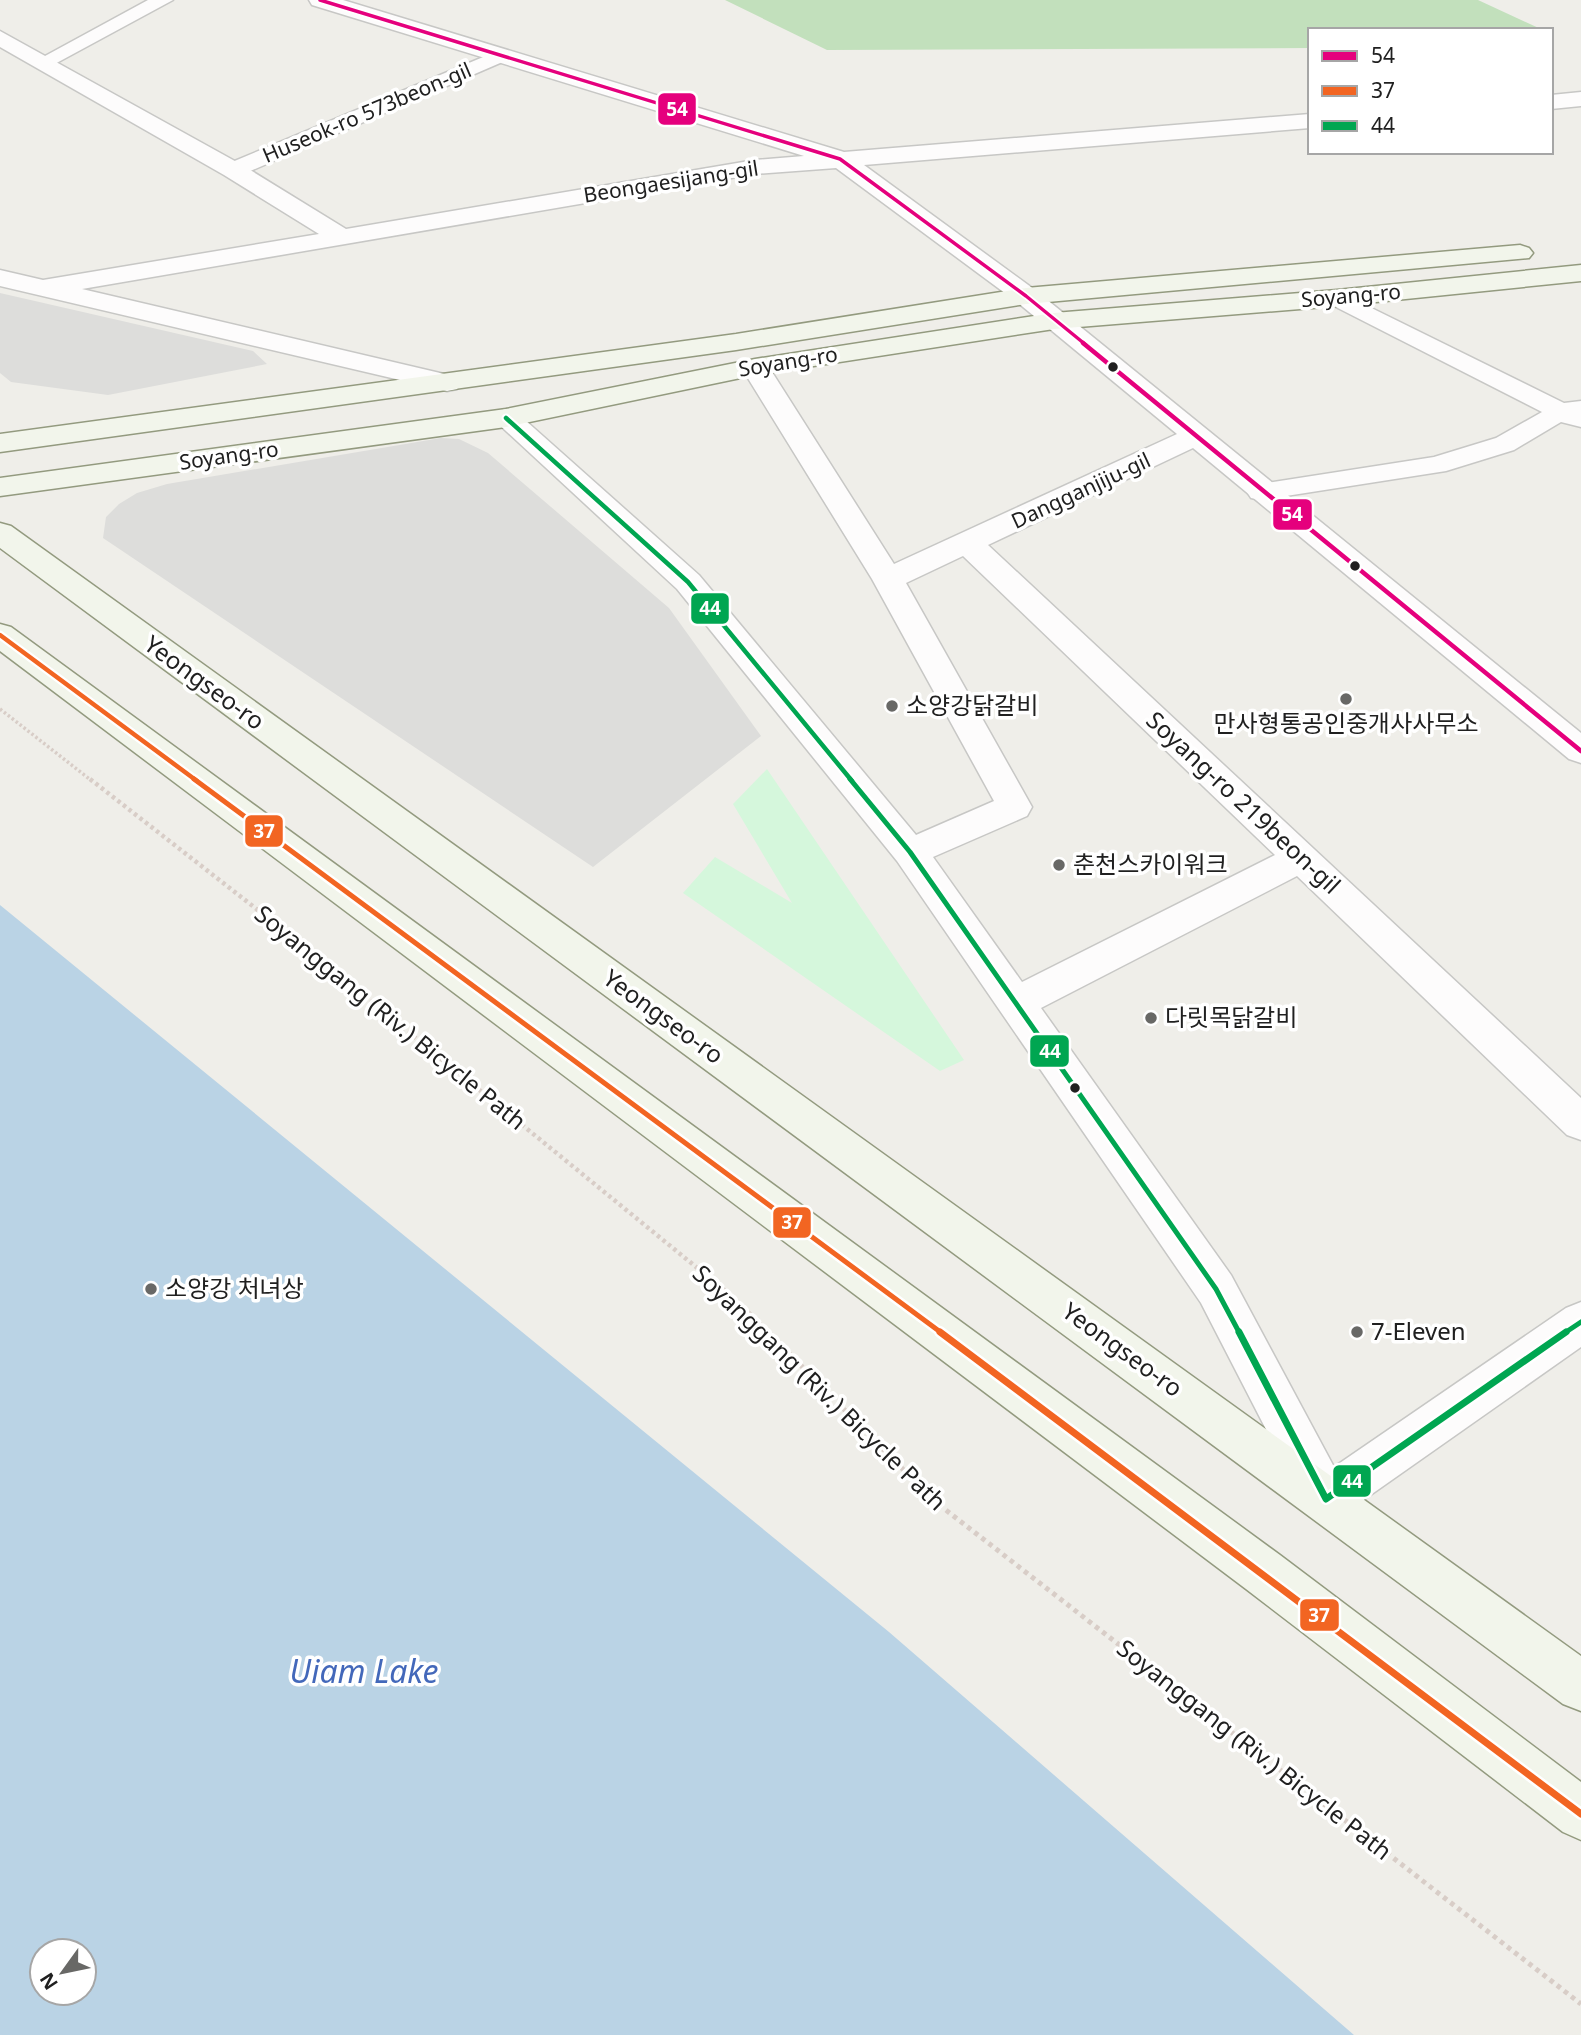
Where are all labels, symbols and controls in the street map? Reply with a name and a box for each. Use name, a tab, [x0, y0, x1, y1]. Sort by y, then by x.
legend	[1308, 28, 1553, 154]
text: 54	[1371, 41, 1395, 69]
street label: Huseok-ro 573beon-gil	[258, 55, 475, 169]
text: 37	[1371, 76, 1395, 104]
line badge: 54	[657, 92, 697, 126]
text: 54	[666, 96, 688, 122]
text: 44	[1371, 111, 1395, 139]
street label: Beongaesijang-gil	[581, 153, 760, 209]
street label: Soyang-ro	[1300, 277, 1402, 313]
street label: Soyang-ro	[736, 339, 839, 383]
unlabelled marker	[1106, 360, 1120, 374]
street label: Soyang-ro	[177, 434, 280, 476]
street label: Dangganjiju-gil	[1006, 446, 1155, 535]
line badge: 54	[1272, 498, 1313, 531]
text: 54	[1281, 501, 1303, 527]
unlabelled marker	[1348, 559, 1362, 573]
line badge: 44	[690, 592, 730, 625]
text: 44	[699, 595, 721, 621]
street label: Yeongseo-ro	[138, 627, 272, 737]
place label: 소양강닭갈비	[906, 688, 1038, 721]
marker: 만사형통공인중개사사무소	[1338, 691, 1354, 707]
marker: 소양강닭갈비	[884, 698, 900, 714]
street label: Soyang-ro 219beon-gil	[1140, 703, 1348, 901]
place label: 만사형통공인중개사사무소	[1214, 706, 1478, 739]
line badge: 37	[244, 814, 284, 848]
text: 37	[253, 818, 275, 844]
place label: 춘천스카이워크	[1073, 847, 1228, 880]
marker: 춘천스카이워크	[1051, 857, 1067, 873]
street label: Soyanggang (Riv.) Bicycle Path	[248, 897, 534, 1137]
street label: Yeongseo-ro	[597, 961, 731, 1071]
place label: 다릿목닭갈비	[1165, 1000, 1297, 1033]
marker: 다릿목닭갈비	[1143, 1010, 1159, 1026]
line badge: 44	[1029, 1034, 1070, 1068]
text: 44	[1039, 1038, 1061, 1064]
unlabelled marker	[1068, 1081, 1082, 1095]
line badge: 37	[772, 1206, 812, 1239]
text: 37	[781, 1209, 803, 1235]
street label: Soyanggang (Riv.) Bicycle Path	[686, 1257, 954, 1517]
place label: 소양강 처녀상	[165, 1271, 304, 1304]
marker: 소양강 처녀상	[143, 1281, 159, 1297]
street label: Yeongseo-ro	[1056, 1294, 1190, 1404]
place label: 7-Eleven	[1371, 1314, 1466, 1347]
marker: 7-Eleven	[1349, 1324, 1365, 1340]
line badge: 44	[1332, 1464, 1372, 1498]
text: 44	[1341, 1468, 1363, 1494]
line badge: 37	[1299, 1598, 1340, 1632]
text: 37	[1308, 1602, 1330, 1628]
street label: Soyanggang (Riv.) Bicycle Path	[1111, 1631, 1399, 1867]
water label: Uiam Lake	[289, 1649, 439, 1692]
north arrow	[28, 1937, 98, 2007]
text: N	[34, 1968, 64, 1995]

